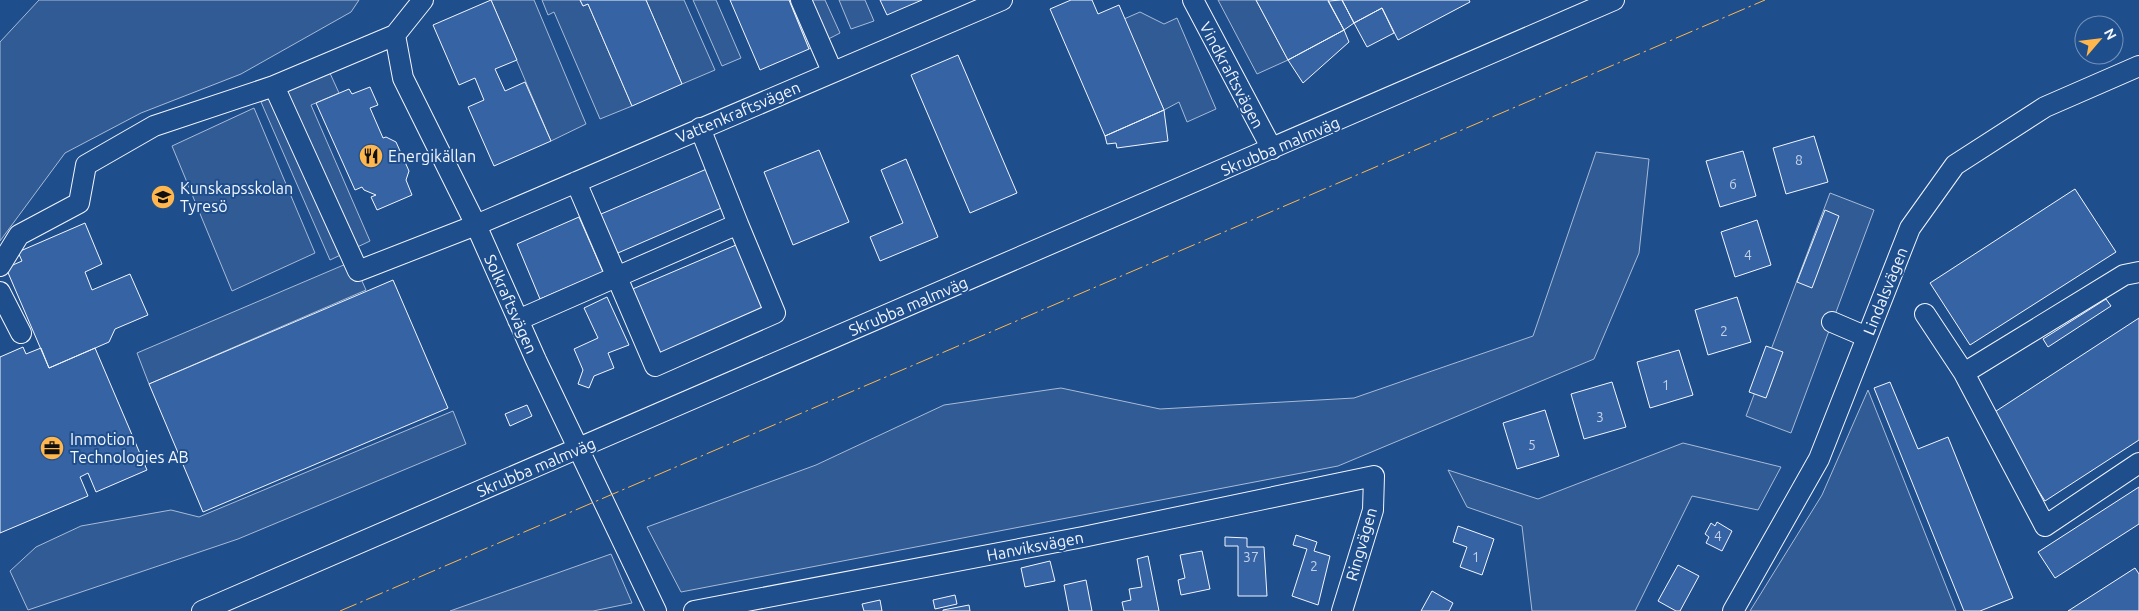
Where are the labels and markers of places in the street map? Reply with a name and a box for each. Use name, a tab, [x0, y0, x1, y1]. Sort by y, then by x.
restaurant icon: Energikällan	[358, 143, 384, 169]
place label: Energikällan	[388, 147, 476, 165]
place label: Kunskapsskolan Tyresö	[180, 179, 293, 215]
school or university icon: Kunskapsskolan Tyresö	[150, 184, 176, 210]
place label: Inmotion Technologies AB	[70, 430, 189, 466]
office icon: Inmotion Technologies AB	[39, 435, 65, 461]

